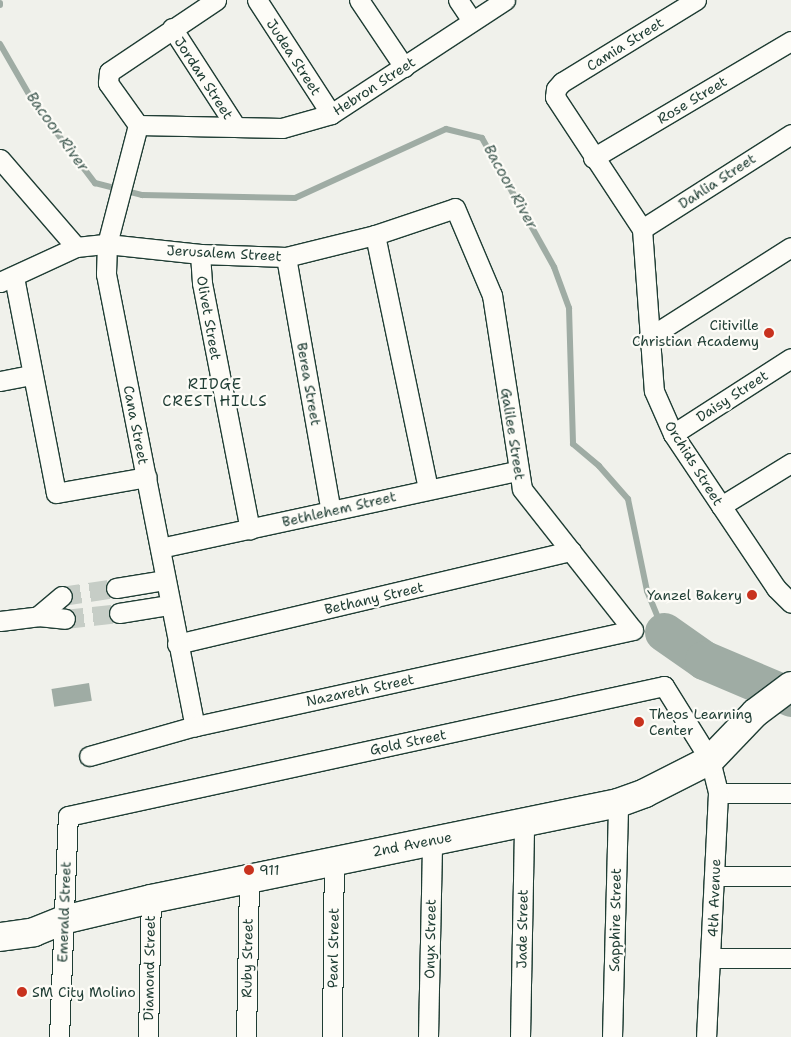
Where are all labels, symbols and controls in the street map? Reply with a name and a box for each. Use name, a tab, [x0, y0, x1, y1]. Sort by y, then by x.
street label: Camia Street	[583, 14, 667, 74]
street label: Judea Street	[263, 16, 325, 98]
street label: Jordan Street	[171, 34, 237, 122]
street label: Hebron Street	[330, 53, 418, 119]
street label: Rose Street	[654, 73, 730, 127]
water label: Bacoor River	[22, 89, 92, 175]
water label: Bacoor River	[479, 142, 541, 232]
street label: Dahlia Street	[675, 150, 759, 212]
street label: Jerusalem Street	[166, 242, 282, 264]
street label: Olivet Street	[193, 275, 225, 361]
place label: Citiville Christian Academy	[632, 317, 759, 350]
marker: Citiville Christian Academy	[763, 327, 775, 339]
street label: Berea Street	[293, 341, 325, 427]
street label: Daisy Street	[693, 367, 771, 425]
district label: RIDGE CREST HILLS	[161, 375, 269, 410]
street label: Cana Street	[120, 384, 152, 466]
street label: Galilee Street	[497, 387, 529, 481]
street label: Orchids Street	[661, 418, 727, 508]
street label: Bethlehem Street	[280, 488, 398, 530]
street label: Bethany Street	[323, 578, 425, 618]
place label: Yanzel Bakery	[647, 587, 742, 603]
marker: Yanzel Bakery	[746, 589, 758, 601]
street label: Nazareth Street	[305, 670, 415, 710]
place label: Theos Learning Center	[649, 706, 752, 739]
marker: Theos Learning Center	[633, 716, 645, 728]
street label: Gold Street	[368, 726, 448, 758]
street label: 2nd Avenue	[371, 828, 453, 860]
street label: 4th Avenue	[704, 858, 724, 938]
street label: Emerald Street	[54, 861, 74, 963]
place label: 911	[259, 862, 280, 878]
marker: 911	[243, 864, 255, 876]
street label: Sapphire Street	[606, 868, 624, 972]
street label: Jade Street	[513, 889, 531, 969]
street label: Onyx Street	[421, 899, 439, 979]
street label: Pearl Street	[324, 908, 342, 988]
street label: Diamond Street	[140, 915, 158, 1021]
street label: Ruby Street	[238, 918, 256, 998]
place label: SM City Molino	[32, 984, 136, 1000]
marker: SM City Molino	[16, 986, 28, 998]

